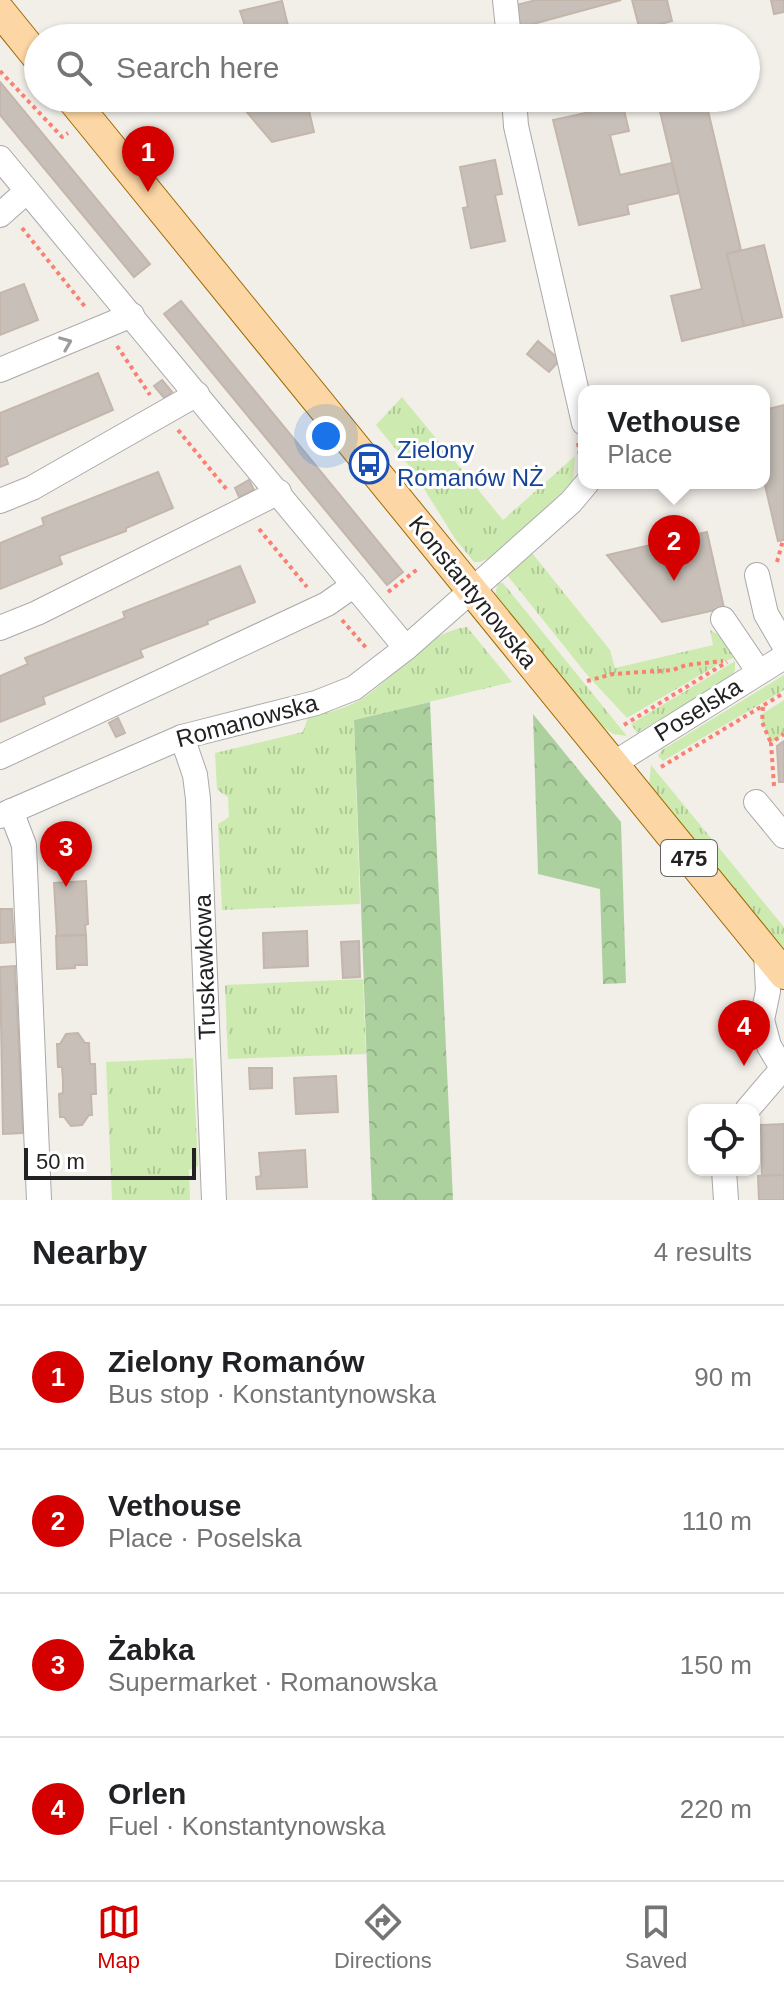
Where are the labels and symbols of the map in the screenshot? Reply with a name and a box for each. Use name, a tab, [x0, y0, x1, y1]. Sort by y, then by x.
pin: 1	[122, 126, 174, 192]
one-way arrow	[58, 336, 72, 353]
your location	[306, 416, 346, 456]
place label: Zielony Romanów NŻ	[397, 436, 544, 491]
bus stop icon: Zielony Romanów NŻ	[348, 443, 390, 485]
street label: Konstantynowska	[404, 510, 543, 674]
pin: 2	[648, 515, 700, 581]
street label: Poselska	[649, 672, 747, 747]
street label: Romanowska	[173, 688, 321, 752]
pin: 3	[40, 821, 92, 887]
road number: 475	[661, 840, 717, 876]
street label: Truskawkowa	[188, 893, 221, 1040]
pin: 4	[718, 1000, 770, 1066]
scale bar	[24, 1144, 196, 1180]

